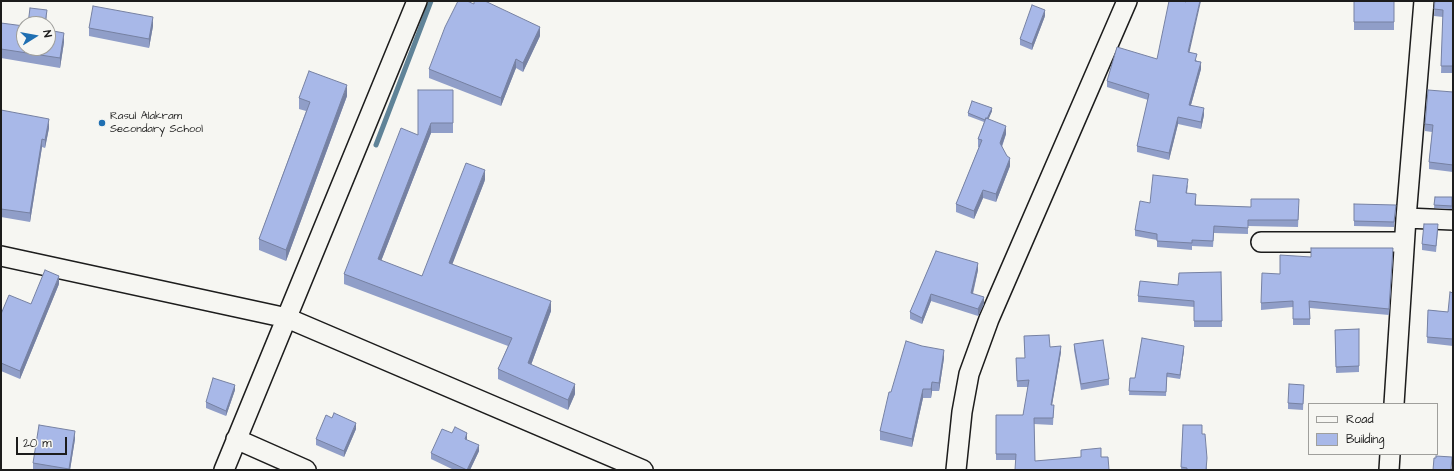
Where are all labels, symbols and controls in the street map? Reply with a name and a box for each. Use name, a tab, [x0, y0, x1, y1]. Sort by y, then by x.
north arrow	[16, 16, 56, 56]
text: N	[39, 29, 55, 39]
place label: Rasul Alakram Secondary School	[110, 110, 203, 136]
marker: Rasul Alakram Secondary School	[97, 118, 107, 128]
legend	[1308, 403, 1438, 455]
text: Road	[1346, 411, 1374, 428]
scale bar	[18, 429, 69, 455]
text: Building	[1346, 431, 1384, 448]
text: 20 m	[23, 435, 52, 452]

